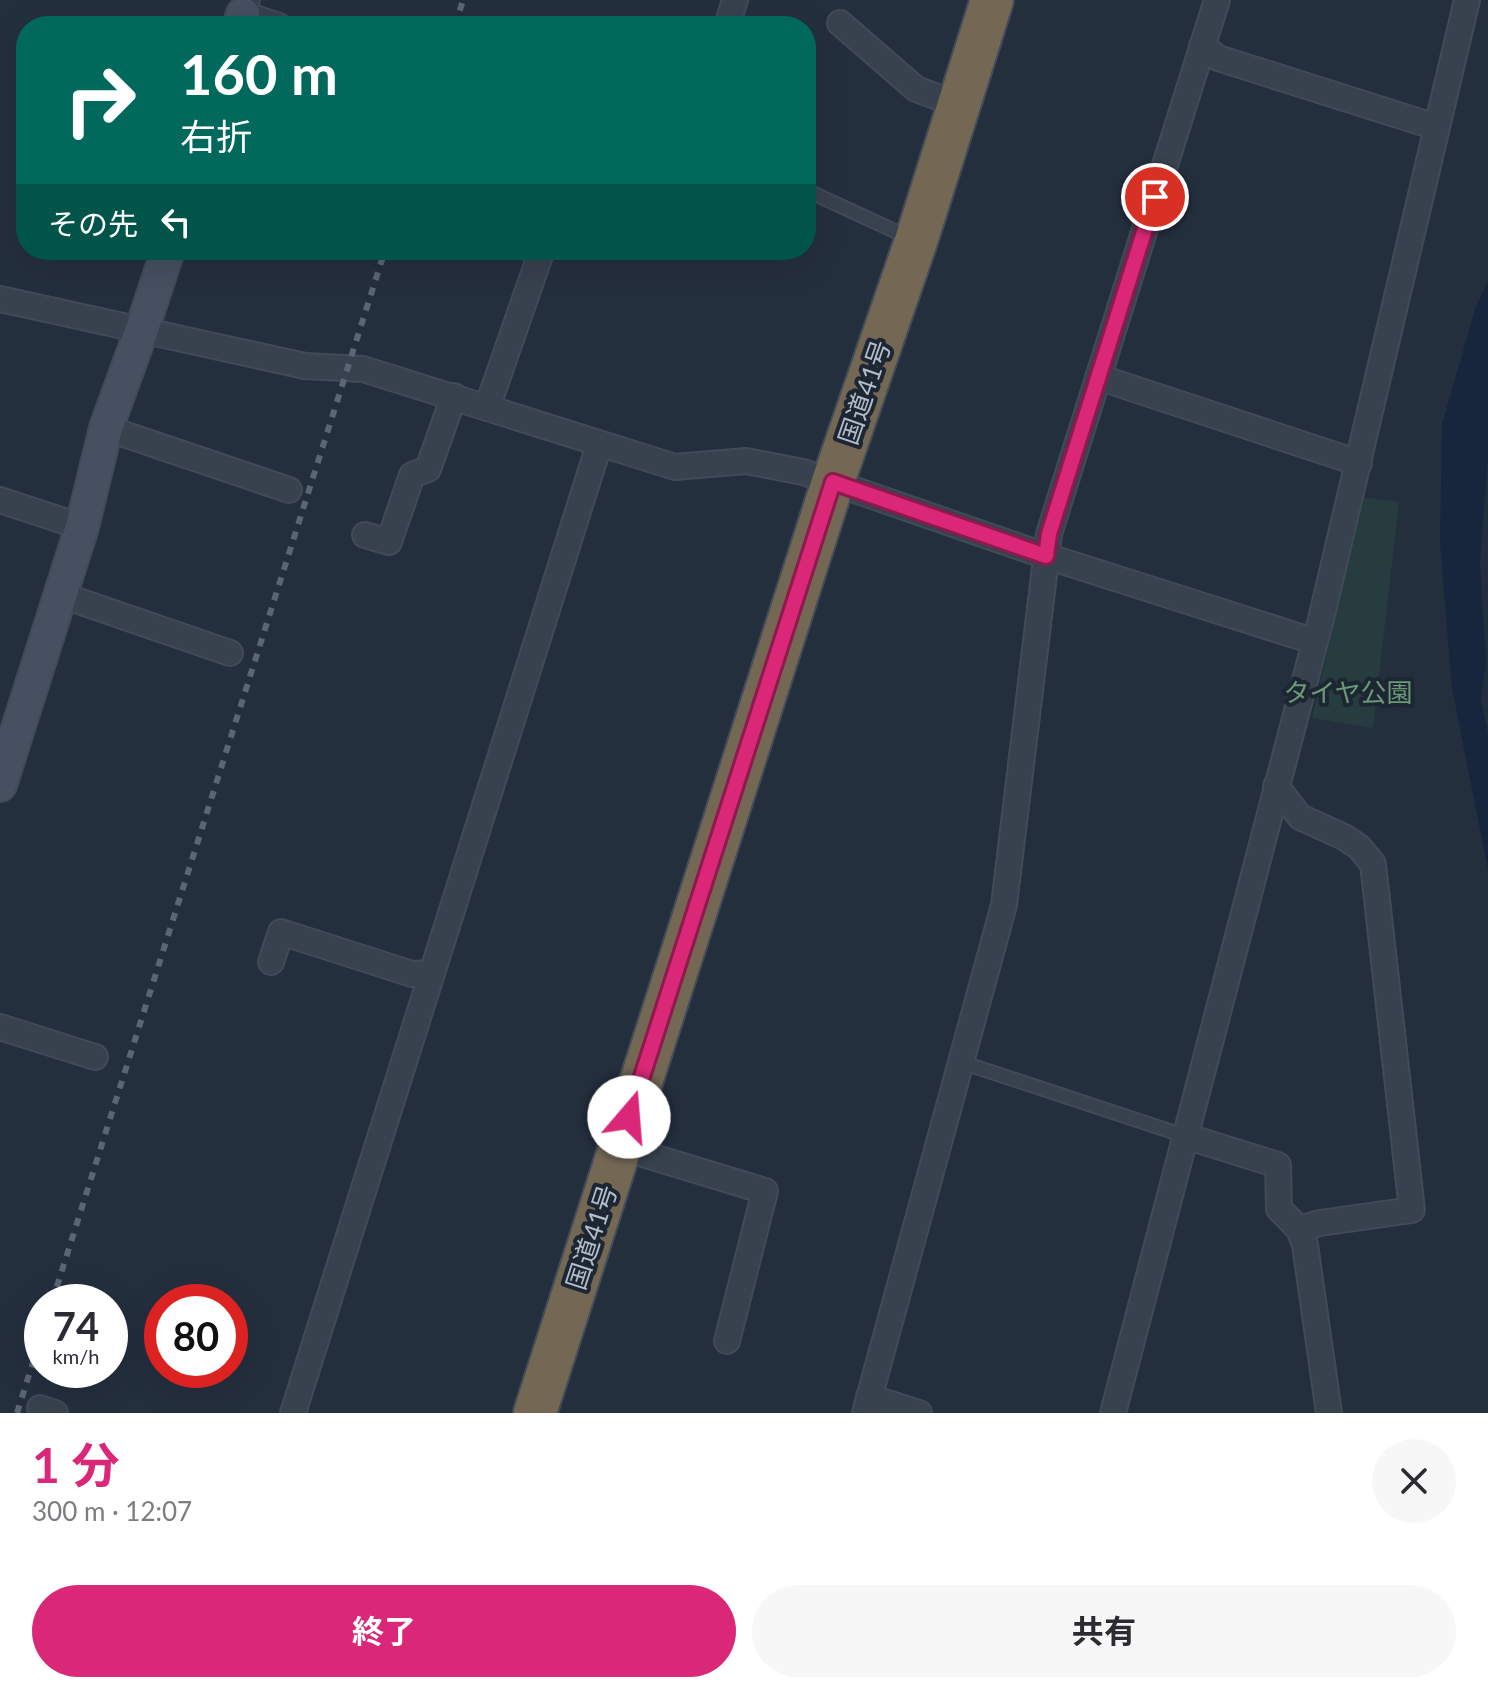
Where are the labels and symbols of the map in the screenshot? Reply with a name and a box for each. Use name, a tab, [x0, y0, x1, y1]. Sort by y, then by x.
pin	[1121, 163, 1189, 231]
street label: 国道41号	[831, 336, 897, 448]
park label: タイヤ公園	[1283, 676, 1413, 708]
position arrow	[587, 1075, 671, 1159]
street label: 国道41号	[559, 1181, 623, 1293]
speed limit sign: 80	[144, 1284, 248, 1388]

